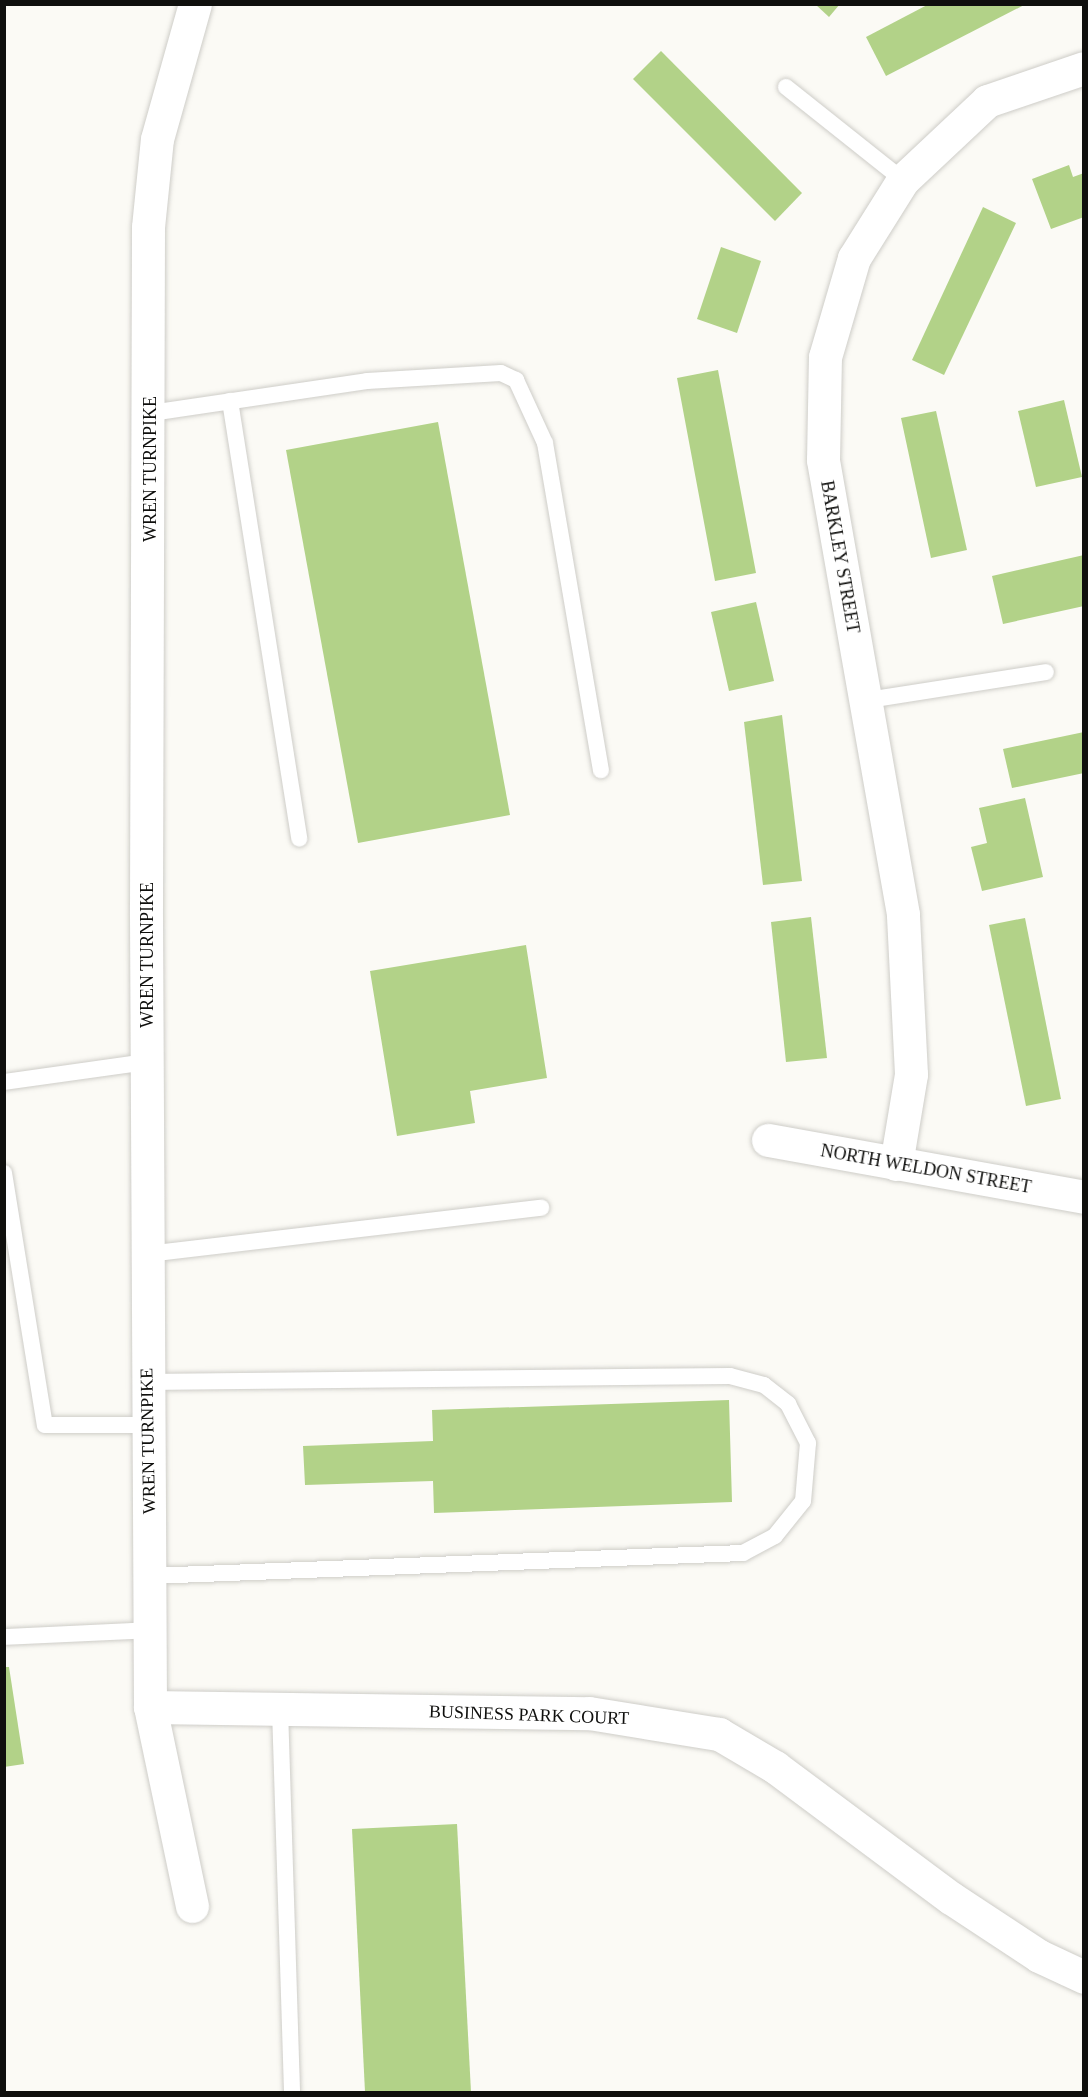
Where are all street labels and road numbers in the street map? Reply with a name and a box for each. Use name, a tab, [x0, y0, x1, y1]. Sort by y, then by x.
street label: WREN TURNPIKE	[139, 396, 161, 542]
street label: BARKLEY STREET	[816, 479, 864, 635]
street label: WREN TURNPIKE	[136, 882, 158, 1028]
street label: NORTH WELDON STREET	[819, 1140, 1033, 1198]
street label: WREN TURNPIKE	[136, 1368, 160, 1514]
street label: BUSINESS PARK COURT	[429, 1701, 629, 1729]

